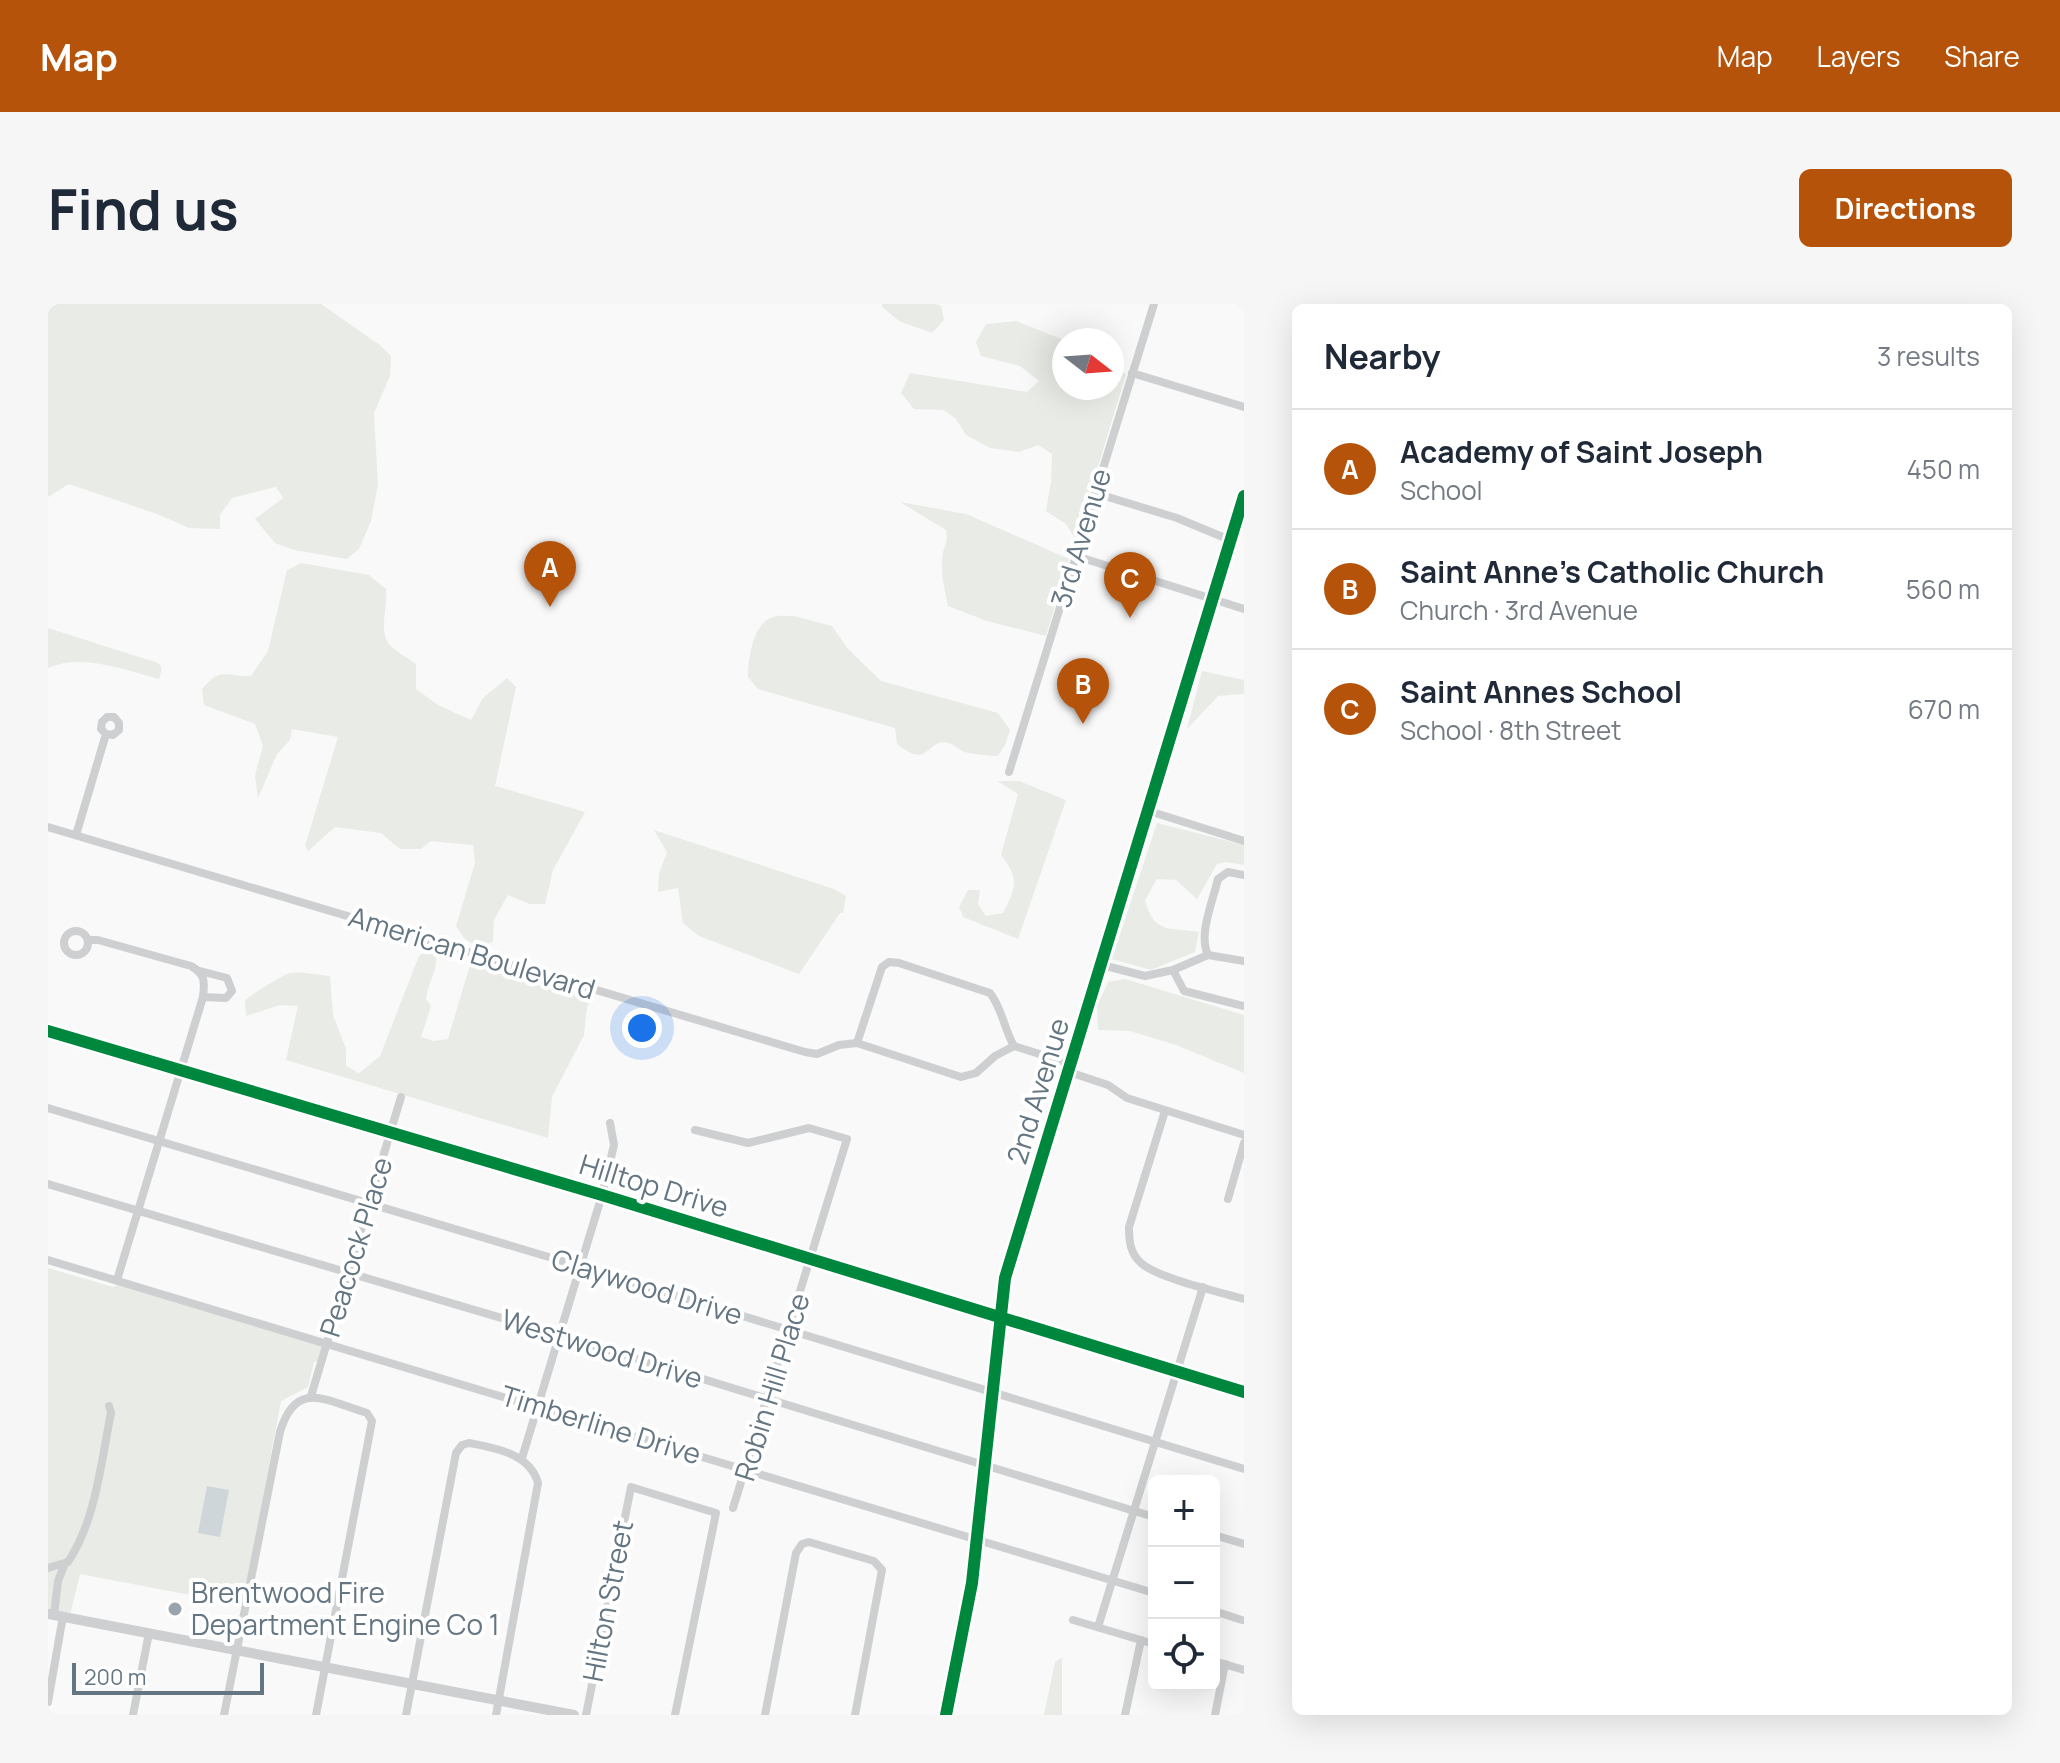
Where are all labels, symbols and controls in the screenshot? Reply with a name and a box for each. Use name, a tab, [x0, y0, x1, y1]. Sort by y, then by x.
text: Map	[40, 30, 118, 82]
text: Map	[1717, 37, 1773, 75]
text: Layers	[1817, 37, 1900, 75]
text: Share	[1944, 37, 2020, 75]
button: Directions	[1799, 169, 2012, 247]
text: Find us	[48, 170, 239, 247]
north arrow	[1052, 328, 1124, 400]
text: Nearby	[1324, 333, 1440, 379]
text: 3 results	[1877, 338, 1980, 374]
text: Academy of Saint Joseph	[1400, 431, 1763, 472]
text: A	[1341, 451, 1359, 487]
text: 450 m	[1907, 451, 1980, 487]
street label: 3rd Avenue	[1041, 464, 1119, 612]
text: School	[1400, 472, 1483, 508]
pin: A	[524, 541, 576, 607]
text: Saint Anne's Catholic Church	[1400, 551, 1824, 592]
pin: C	[1104, 552, 1156, 618]
text: B	[1342, 571, 1358, 607]
text: 560 m	[1906, 571, 1980, 607]
text: Church · 3rd Avenue	[1400, 592, 1638, 628]
pin: B	[1057, 658, 1109, 724]
text: Saint Annes School	[1400, 671, 1682, 712]
text: C	[1340, 691, 1360, 727]
text: 670 m	[1908, 691, 1980, 727]
text: School · 8th Street	[1400, 712, 1622, 748]
street label: American Boulevard	[345, 897, 600, 1008]
your location	[622, 1008, 662, 1048]
street label: 2nd Avenue	[997, 1013, 1077, 1168]
street label: Hilltop Drive	[575, 1144, 733, 1226]
street label: Peacock Place	[310, 1152, 400, 1341]
street label: Claywood Drive	[547, 1239, 747, 1333]
street label: Robin Hill Place	[724, 1288, 818, 1485]
street label: Westwood Drive	[497, 1299, 708, 1397]
street label: Timberline Drive	[497, 1376, 706, 1472]
map controls	[1148, 1475, 1220, 1691]
button: +	[1148, 1475, 1220, 1547]
street label: Hilton Street	[573, 1517, 641, 1685]
button: −	[1148, 1547, 1220, 1619]
place label: Brentwood Fire Department Engine Co 1	[191, 1573, 500, 1643]
marker: Brentwood Fire Department Engine Co 1	[166, 1600, 184, 1618]
button: locate	[1148, 1619, 1220, 1691]
scale bar	[72, 1659, 264, 1695]
text: 200 m	[84, 1662, 146, 1692]

